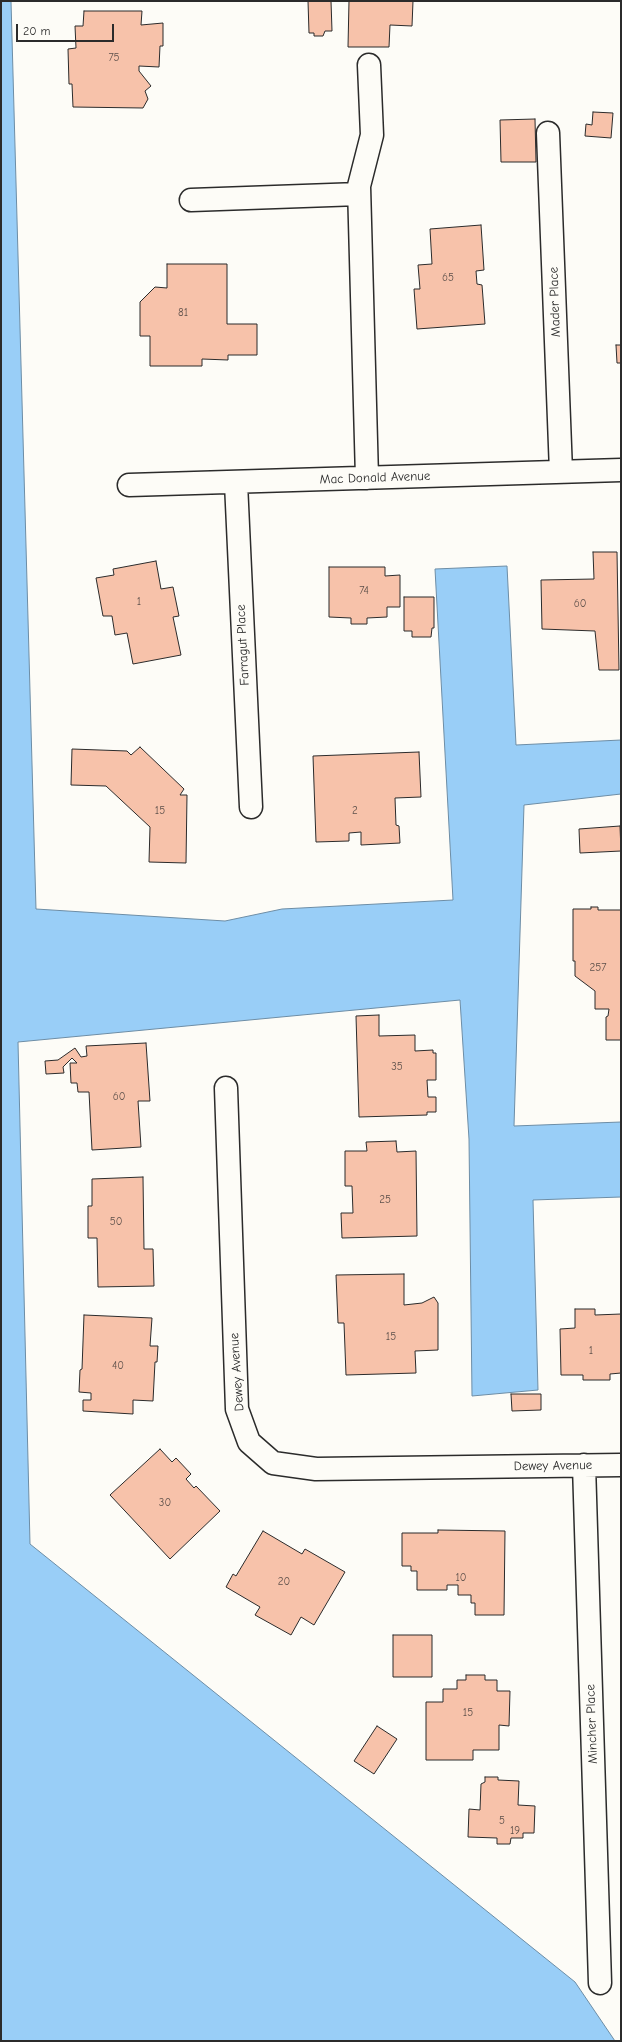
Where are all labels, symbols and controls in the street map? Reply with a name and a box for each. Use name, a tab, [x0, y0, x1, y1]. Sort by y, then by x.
scale bar	[18, 16, 116, 42]
text: 20 m	[23, 24, 51, 38]
house number: 75	[108, 51, 120, 65]
street label: Mader Place	[546, 267, 564, 337]
house number: 65	[442, 271, 454, 285]
house number: 81	[178, 306, 188, 320]
street label: Mac Donald Avenue	[319, 468, 431, 488]
house number: 74	[359, 584, 369, 598]
house number: 1	[137, 595, 141, 609]
house number: 60	[574, 597, 586, 611]
street label: Farragut Place	[233, 604, 253, 686]
house number: 15	[155, 804, 165, 818]
house number: 2	[352, 804, 358, 818]
house number: 257	[590, 961, 606, 975]
house number: 35	[391, 1060, 403, 1074]
house number: 60	[113, 1090, 125, 1104]
house number: 25	[379, 1193, 391, 1207]
house number: 50	[110, 1215, 122, 1229]
house number: 15	[386, 1330, 396, 1344]
street label: Dewey Avenue	[226, 1332, 248, 1412]
house number: 1	[589, 1344, 593, 1358]
house number: 40	[112, 1359, 124, 1373]
street label: Dewey Avenue	[514, 1458, 592, 1474]
house number: 30	[159, 1496, 171, 1510]
house number: 10	[455, 1571, 467, 1585]
house number: 20	[278, 1575, 290, 1589]
street label: Mincher Place	[583, 1684, 601, 1764]
house number: 15	[463, 1706, 473, 1720]
house number: 5	[499, 1814, 505, 1828]
house number: 19	[510, 1824, 520, 1838]

